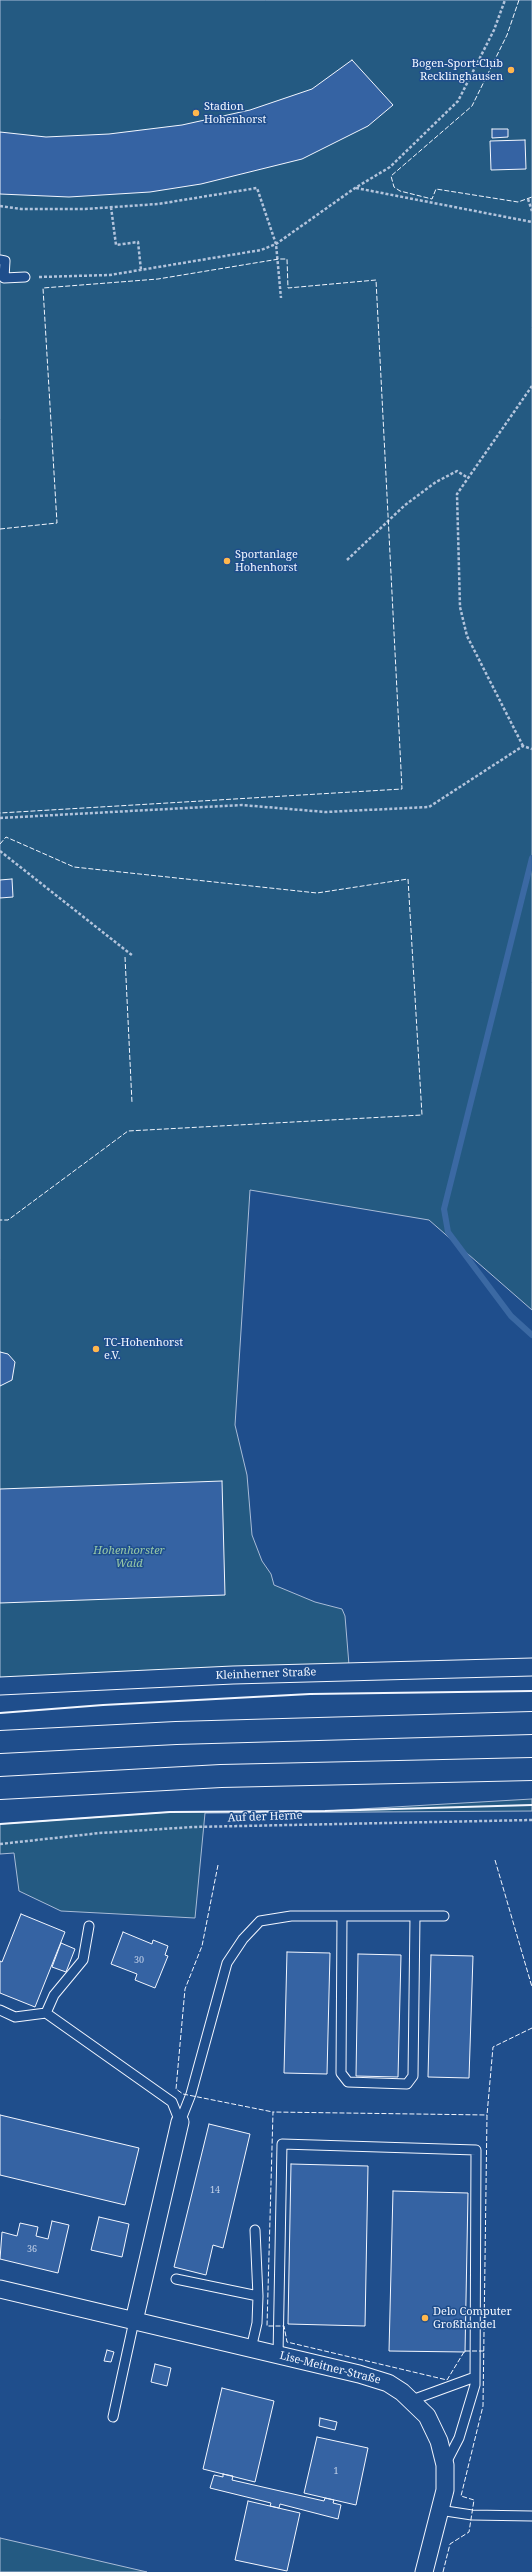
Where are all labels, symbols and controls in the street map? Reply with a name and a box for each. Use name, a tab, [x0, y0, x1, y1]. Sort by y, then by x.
place label: Bogen-Sport-Club Recklinghausen	[412, 57, 503, 83]
marker: Bogen-Sport-Club Recklinghausen	[506, 65, 516, 75]
place label: Stadion Hohenhorst	[204, 100, 266, 126]
marker: Stadion Hohenhorst	[191, 108, 201, 118]
place label: Sportanlage Hohenhorst	[235, 548, 298, 574]
marker: Sportanlage Hohenhorst	[222, 556, 232, 566]
place label: TC-Hohenhorst e.V.	[104, 1336, 183, 1362]
marker: TC-Hohenhorst e.V.	[91, 1344, 101, 1354]
park label: Hohenhorster Wald	[93, 1544, 165, 1570]
street label: Kleinherner Straße	[215, 1666, 317, 1682]
street label: Auf der Herne	[227, 1809, 303, 1825]
house number: 30	[134, 1955, 144, 1965]
house number: 14	[210, 2185, 220, 2195]
house number: 36	[27, 2244, 37, 2254]
place label: Delo Computer Großhandel	[433, 2305, 512, 2331]
marker: Delo Computer Großhandel	[420, 2313, 430, 2323]
street label: Lise-Meitner-Straße	[278, 2349, 382, 2387]
house number: 1	[333, 2466, 339, 2476]

